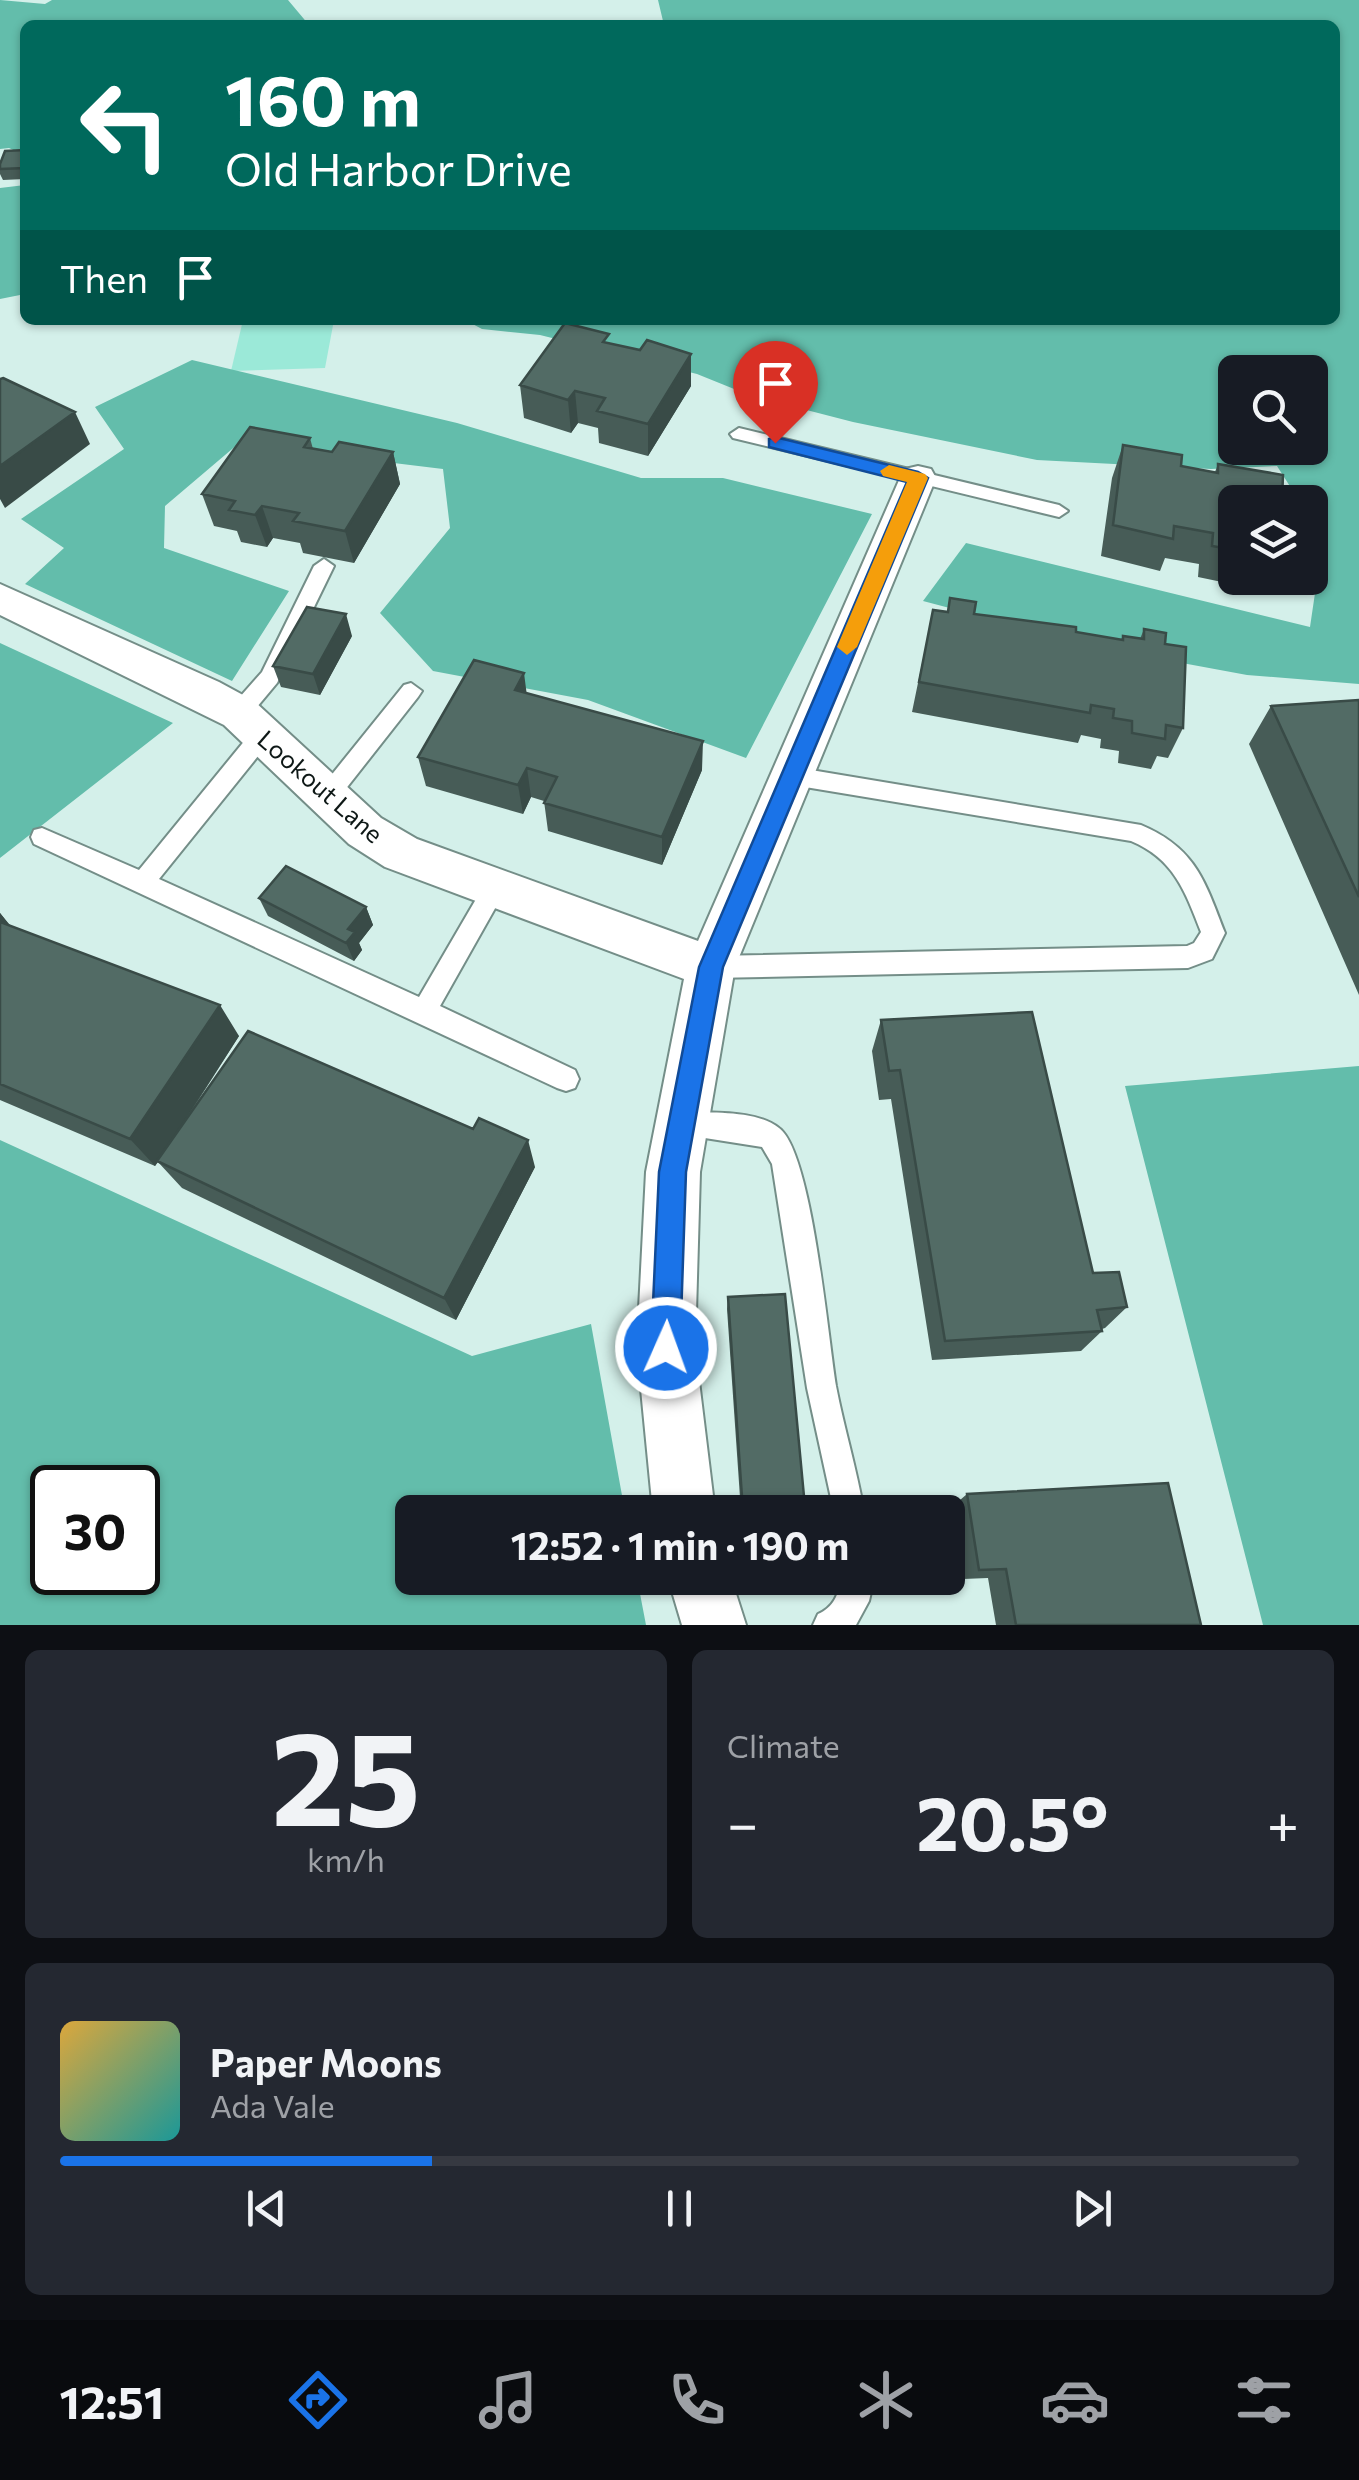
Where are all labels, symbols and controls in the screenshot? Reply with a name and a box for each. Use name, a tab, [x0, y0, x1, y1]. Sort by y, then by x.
text: 160 m	[225, 55, 421, 140]
icon: left	[60, 60, 190, 190]
text: Old Harbor Drive	[225, 140, 572, 195]
icon: arrive	[168, 250, 223, 305]
text: Then	[60, 254, 148, 301]
pin	[733, 341, 818, 444]
map controls	[1218, 355, 1328, 595]
button: search	[1218, 355, 1328, 465]
icon: arrive	[748, 356, 803, 411]
button: layers	[1218, 485, 1328, 595]
street label: Lookout Lane	[252, 724, 390, 848]
position arrow	[614, 1296, 718, 1400]
speed limit sign: 30	[30, 1465, 160, 1595]
text: 12:52 · 1 min · 190 m	[511, 1521, 849, 1568]
text: 25	[271, 1694, 421, 1853]
text: Climate	[727, 1725, 840, 1765]
text: 20.5°	[916, 1775, 1109, 1866]
text: −	[727, 1788, 758, 1855]
text: +	[1267, 1788, 1299, 1855]
text: km/h	[307, 1839, 385, 1879]
text: Paper Moons	[210, 2038, 442, 2085]
text: Ada Vale	[210, 2085, 335, 2125]
icon: previous	[239, 2181, 294, 2236]
icon: pause	[652, 2181, 707, 2236]
icon: next	[1065, 2181, 1120, 2236]
icon: directions	[283, 2365, 353, 2435]
icon: music	[473, 2365, 543, 2435]
icon: phone	[662, 2365, 732, 2435]
icon: climate	[851, 2365, 921, 2435]
icon: car	[1040, 2365, 1110, 2435]
icon: filters	[1229, 2365, 1299, 2435]
text: 12:51	[60, 2373, 164, 2428]

